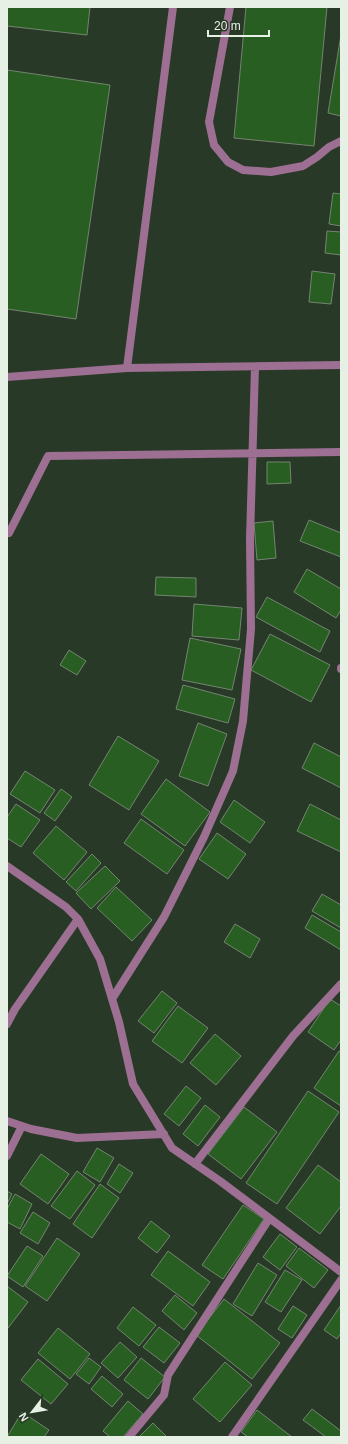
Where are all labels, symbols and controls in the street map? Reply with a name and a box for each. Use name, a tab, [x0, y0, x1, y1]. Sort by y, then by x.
scale bar	[208, 12, 269, 38]
text: 20 m	[214, 19, 241, 33]
north arrow	[12, 1392, 52, 1432]
text: N	[16, 1411, 31, 1424]

